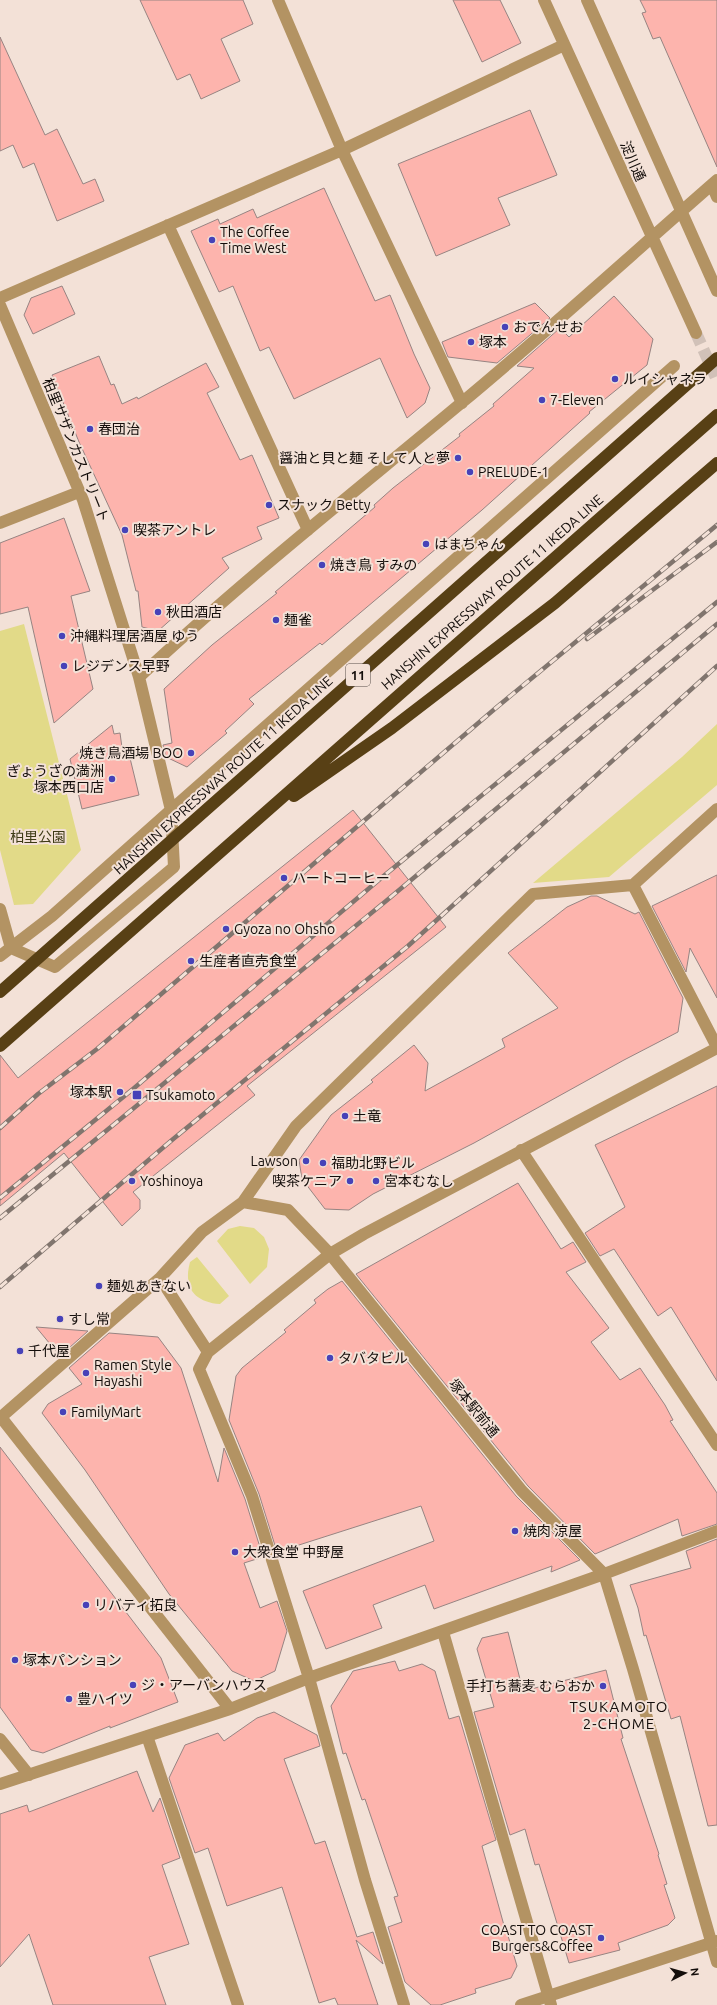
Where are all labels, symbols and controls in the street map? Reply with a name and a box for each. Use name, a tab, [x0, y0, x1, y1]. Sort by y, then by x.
street label: 淀川通	[617, 139, 649, 183]
place label: The Coffee Time West	[220, 224, 290, 256]
marker: The Coffee Time West	[207, 235, 217, 245]
place label: おでんせお	[513, 319, 583, 335]
marker: おでんせお	[500, 322, 510, 332]
place label: 塚本	[479, 334, 507, 350]
marker: 塚本	[466, 337, 476, 347]
place label: ルイシャネラ	[623, 371, 707, 387]
marker: ルイシャネラ	[610, 374, 620, 384]
street label: 柏里サザンカストリート	[40, 376, 112, 524]
place label: 7-Eleven	[550, 392, 604, 408]
marker: 7-Eleven	[537, 395, 547, 405]
place label: 春団治	[98, 421, 140, 437]
marker: 春団治	[85, 424, 95, 434]
place label: 醤油と貝と麺 そして人と夢	[279, 450, 450, 466]
marker: 醤油と貝と麺 そして人と夢	[453, 453, 463, 463]
place label: PRELUDE-1	[478, 464, 549, 480]
marker: PRELUDE-1	[465, 467, 475, 477]
street label: HANSHIN EXPRESSWAY ROUTE 11 IKEDA LINE	[378, 491, 606, 693]
place label: スナック Betty	[277, 497, 371, 513]
marker: スナック Betty	[264, 500, 274, 510]
place label: 喫茶アントレ	[133, 522, 216, 538]
marker: 喫茶アントレ	[120, 525, 130, 535]
place label: はまちゃん	[434, 536, 504, 552]
marker: はまちゃん	[421, 539, 431, 549]
place label: 焼き鳥 すみの	[330, 557, 417, 573]
marker: 焼き鳥 すみの	[317, 560, 327, 570]
place label: 秋田酒店	[166, 604, 222, 620]
marker: 秋田酒店	[153, 607, 163, 617]
place label: 麺雀	[284, 612, 312, 628]
marker: 麺雀	[271, 615, 281, 625]
place label: 沖縄料理居酒屋 ゆう	[70, 628, 199, 644]
marker: 沖縄料理居酒屋 ゆう	[57, 631, 67, 641]
place label: レジデンス早野	[72, 658, 170, 674]
marker: レジデンス早野	[59, 661, 69, 671]
road number: 11	[346, 664, 370, 686]
street label: HANSHIN EXPRESSWAY ROUTE 11 IKEDA LINE	[110, 672, 336, 878]
place label: 焼き鳥酒場 BOO	[79, 745, 183, 761]
marker: 焼き鳥酒場 BOO	[186, 748, 196, 758]
place label: ぎょうざの満洲 塚本西口店	[7, 763, 104, 795]
marker: ぎょうざの満洲 塚本西口店	[107, 774, 117, 784]
park label: 柏里公園	[10, 829, 66, 845]
place label: ハートコーヒー	[292, 870, 390, 886]
marker: ハートコーヒー	[279, 873, 289, 883]
place label: Gyoza no Ohsho	[234, 921, 335, 937]
marker: Gyoza no Ohsho	[221, 924, 231, 934]
place label: 生産者直売食堂	[199, 953, 297, 969]
marker: 生産者直売食堂	[186, 956, 196, 966]
place label: 塚本駅	[70, 1084, 112, 1100]
marker: 塚本駅	[115, 1087, 125, 1097]
place label: Tsukamoto	[146, 1087, 216, 1103]
marker: Tsukamoto	[131, 1089, 143, 1101]
place label: 土竜	[353, 1108, 381, 1124]
marker: 土竜	[340, 1111, 350, 1121]
place label: Lawson	[251, 1153, 298, 1169]
place label: 福助北野ビル	[331, 1155, 415, 1171]
marker: Lawson	[301, 1156, 311, 1166]
marker: 福助北野ビル	[318, 1158, 328, 1168]
place label: Yoshinoya	[140, 1173, 203, 1189]
place label: 喫茶ケニア	[272, 1173, 342, 1189]
place label: 宮本むなし	[384, 1173, 454, 1189]
marker: Yoshinoya	[127, 1176, 137, 1186]
marker: 喫茶ケニア	[345, 1176, 355, 1186]
marker: 宮本むなし	[371, 1176, 381, 1186]
place label: 麺処あきない	[107, 1278, 191, 1294]
marker: 麺処あきない	[94, 1281, 104, 1291]
place label: すし常	[68, 1311, 110, 1327]
marker: すし常	[55, 1314, 65, 1324]
place label: 千代屋	[28, 1343, 70, 1359]
marker: 千代屋	[15, 1346, 25, 1356]
place label: タバタビル	[338, 1350, 408, 1366]
marker: タバタビル	[325, 1353, 335, 1363]
place label: Ramen Style Hayashi	[94, 1357, 172, 1389]
marker: Ramen Style Hayashi	[81, 1368, 91, 1378]
street label: 塚本駅前通	[446, 1376, 502, 1440]
place label: FamilyMart	[71, 1404, 142, 1420]
marker: FamilyMart	[58, 1407, 68, 1417]
place label: 焼肉 涼屋	[523, 1523, 582, 1539]
marker: 焼肉 涼屋	[510, 1526, 520, 1536]
place label: 大衆食堂 中野屋	[243, 1544, 344, 1560]
marker: 大衆食堂 中野屋	[230, 1547, 240, 1557]
place label: リバティ拓良	[94, 1597, 177, 1613]
marker: リバティ拓良	[81, 1600, 91, 1610]
place label: 塚本パンション	[23, 1652, 122, 1668]
marker: 塚本パンション	[10, 1655, 20, 1665]
place label: ジ・アーバンハウス	[141, 1677, 267, 1693]
place label: 手打ち蕎麦 むらおか	[466, 1678, 595, 1694]
marker: ジ・アーバンハウス	[128, 1680, 138, 1690]
marker: 手打ち蕎麦 むらおか	[598, 1681, 608, 1691]
place label: 豊ハイツ	[77, 1691, 133, 1707]
marker: 豊ハイツ	[64, 1694, 74, 1704]
district label: TSUKAMOTO 2-CHOME	[570, 1698, 668, 1732]
place label: COAST TO COAST Burgers&Coffee	[481, 1922, 593, 1954]
marker: COAST TO COAST Burgers&Coffee	[596, 1933, 606, 1943]
north arrow	[665, 1953, 705, 1993]
text: N	[689, 1967, 701, 1977]

